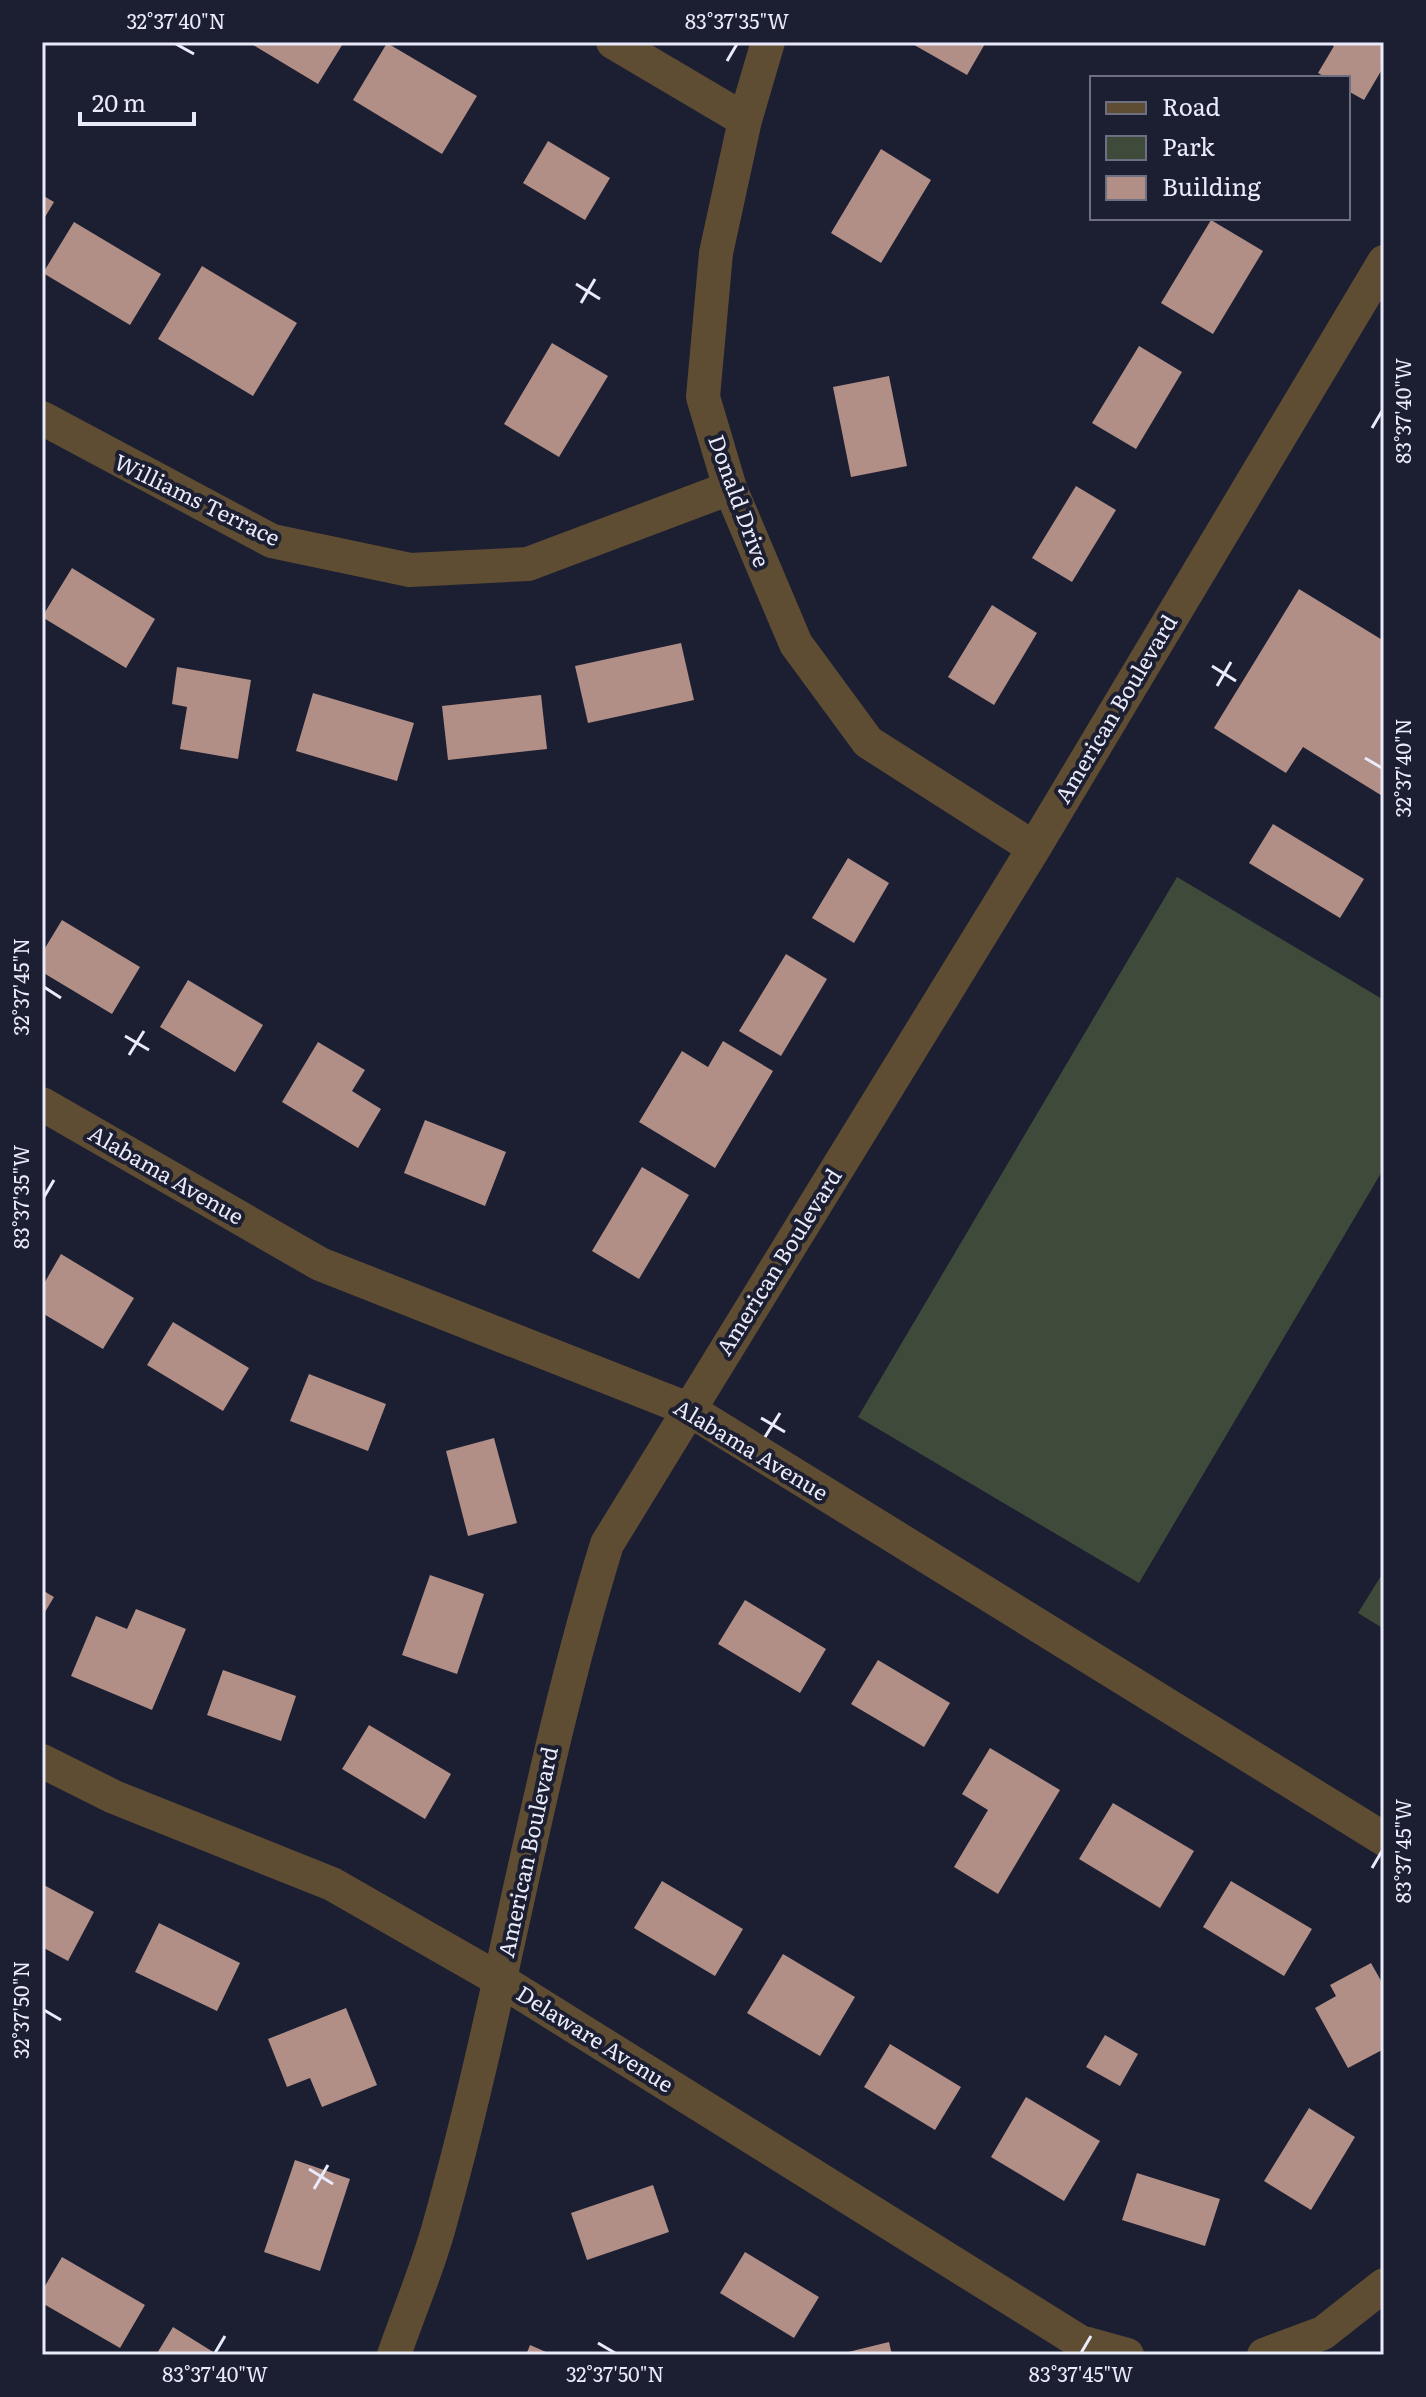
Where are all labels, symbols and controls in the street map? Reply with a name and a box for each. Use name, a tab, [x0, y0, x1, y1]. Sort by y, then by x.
text: 32°37'40"N	[126, 5, 226, 35]
text: 83°37'35"W	[685, 5, 789, 35]
scale bar	[80, 76, 194, 126]
legend	[1090, 76, 1350, 220]
text: 20 m	[92, 84, 146, 119]
text: Road	[1162, 88, 1221, 123]
text: Park	[1162, 128, 1215, 163]
text: Building	[1162, 168, 1261, 203]
text: 83°37'40"W	[1387, 358, 1417, 464]
street label: Donald Drive	[701, 430, 780, 571]
street label: Williams Terrace	[109, 444, 286, 553]
street label: American Boulevard	[1045, 608, 1184, 809]
text: 32°37'40"N	[1387, 718, 1417, 818]
text: 32°37'45"N	[5, 938, 35, 1036]
street label: Alabama Avenue	[83, 1116, 251, 1232]
text: 83°37'35"W	[5, 1145, 35, 1249]
street label: American Boulevard	[707, 1161, 849, 1361]
street label: Alabama Avenue	[668, 1390, 835, 1508]
street label: American Boulevard	[488, 1743, 565, 1960]
text: 83°37'45"W	[1387, 1799, 1417, 1903]
text: 32°37'50"N	[5, 1961, 35, 2059]
street label: Delaware Avenue	[511, 1976, 681, 2099]
text: 83°37'40"W	[162, 2358, 268, 2388]
text: 32°37'50"N	[566, 2358, 664, 2388]
text: 83°37'45"W	[1029, 2358, 1133, 2388]

